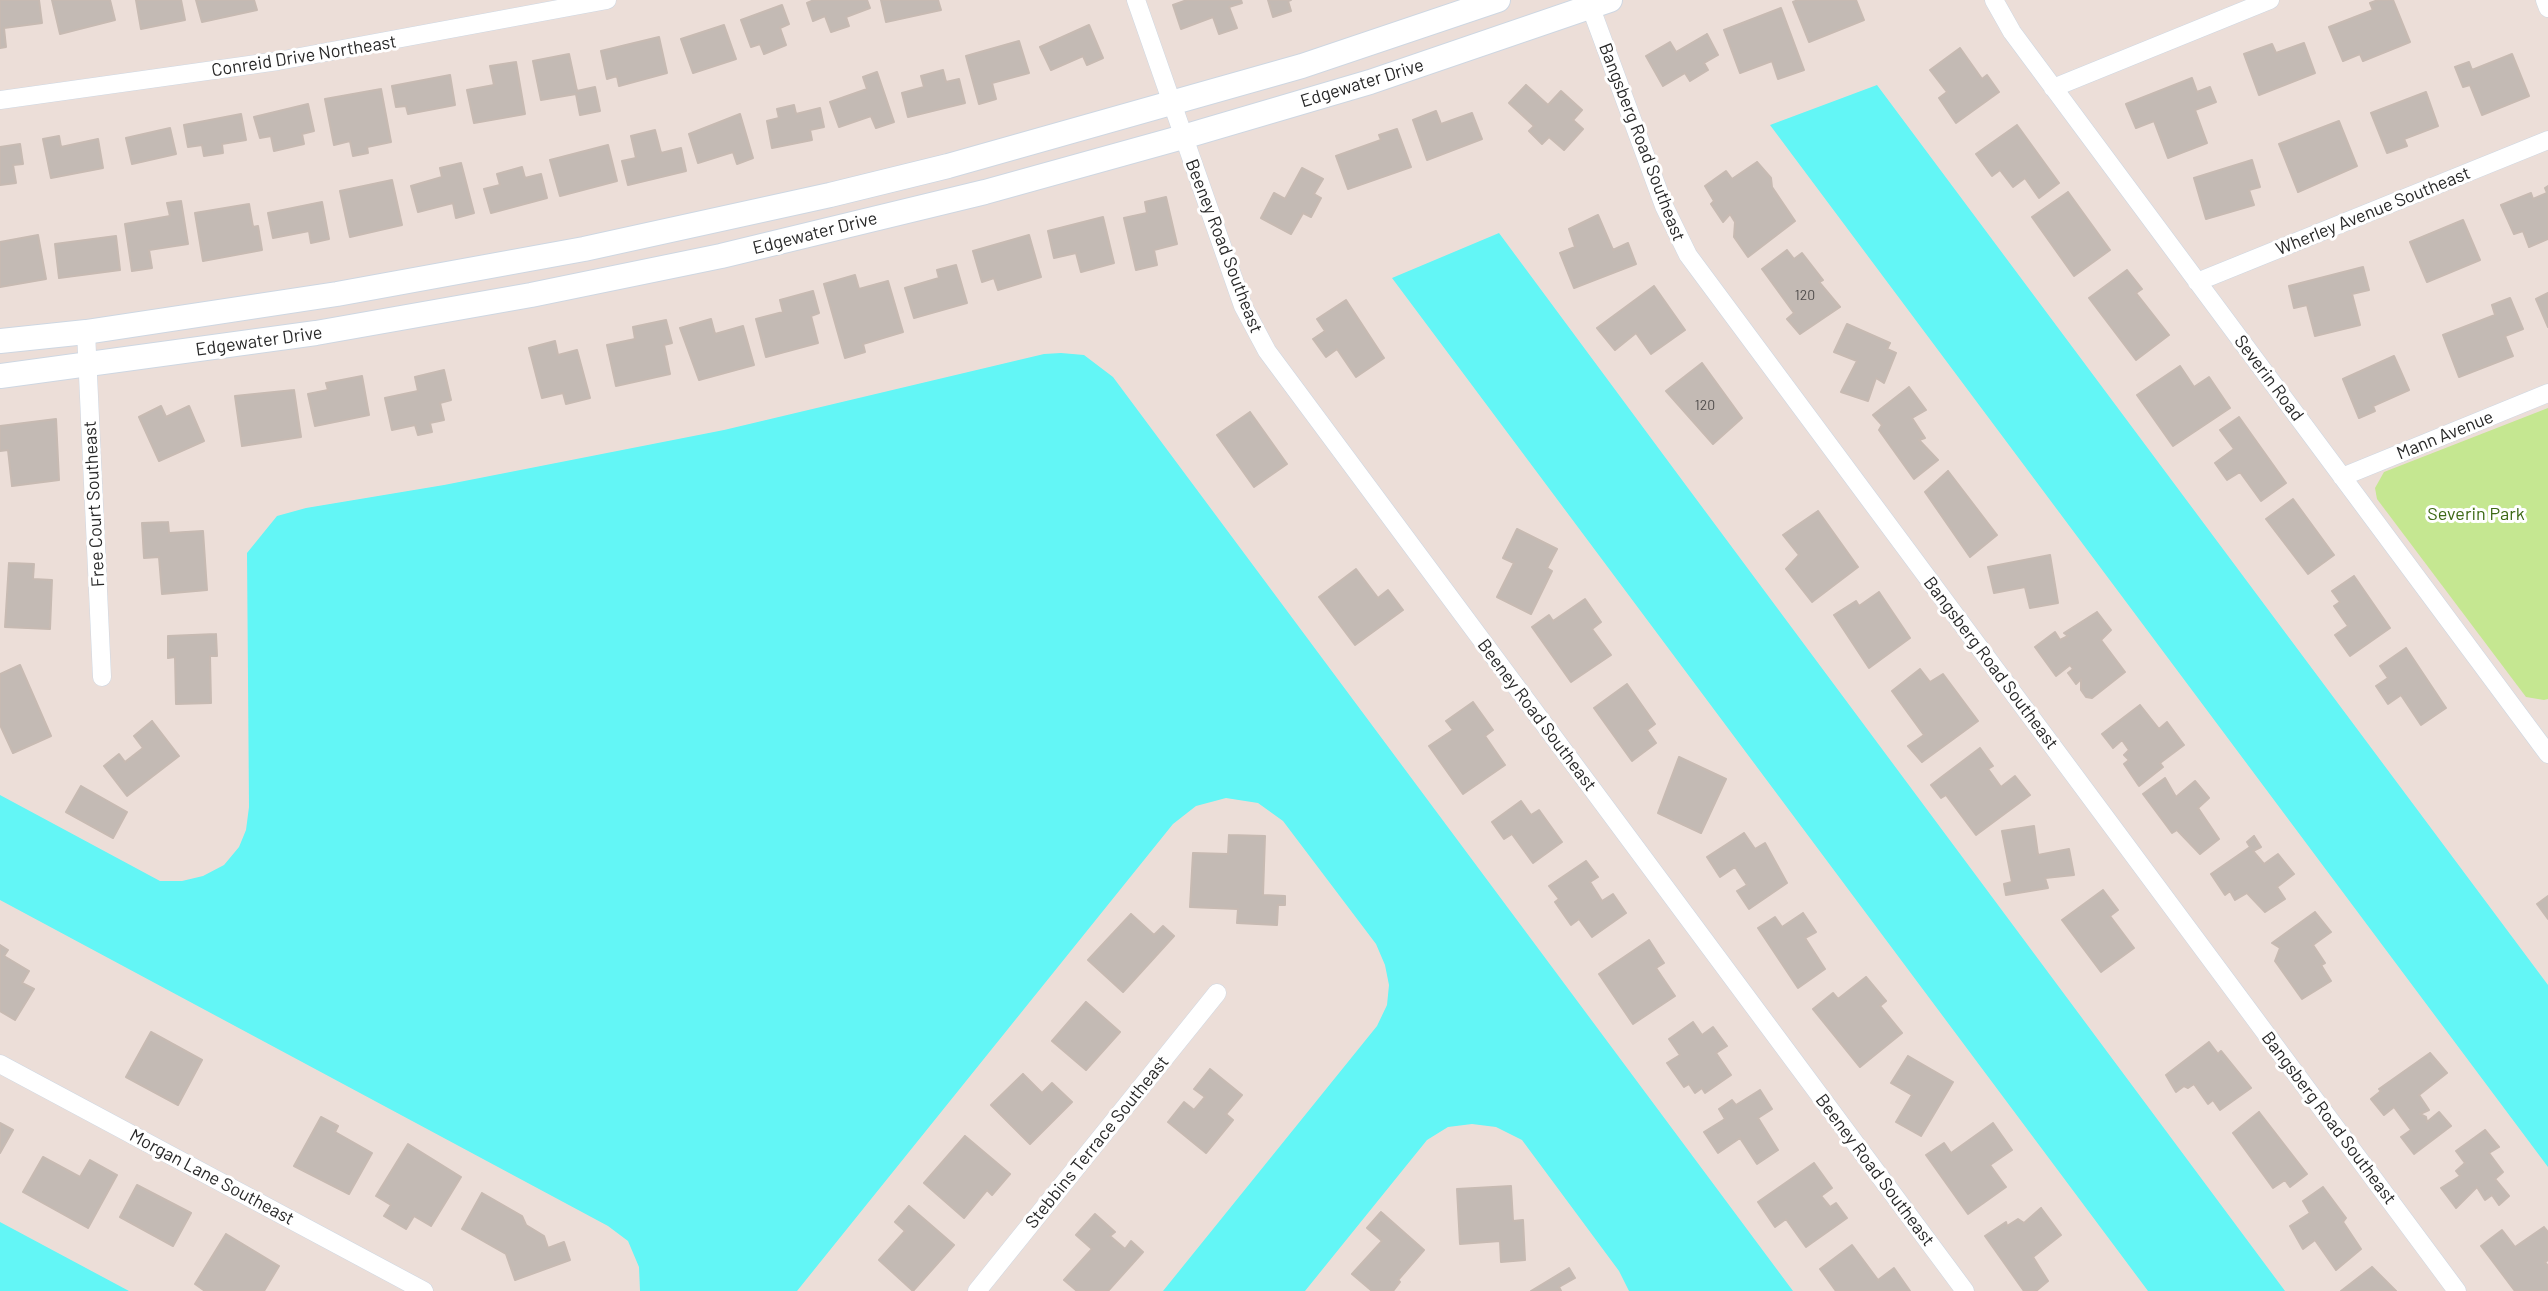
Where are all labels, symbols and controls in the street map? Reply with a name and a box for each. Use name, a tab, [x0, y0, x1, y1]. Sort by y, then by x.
street label: Conreid Drive Northeast	[210, 31, 398, 81]
street label: Bangsberg Road Southeast	[1594, 40, 1690, 244]
street label: Edgewater Drive	[1298, 54, 1426, 112]
street label: Beeney Road Southeast	[1181, 156, 1267, 336]
street label: Wherley Avenue Southeast	[2273, 162, 2473, 260]
street label: Edgewater Drive	[750, 207, 880, 259]
house number: 120	[1795, 287, 1815, 303]
street label: Edgewater Drive	[194, 321, 324, 361]
street label: Severin Road	[2230, 331, 2308, 425]
house number: 120	[1695, 397, 1715, 413]
street label: Mann Avenue	[2394, 406, 2496, 464]
street label: Free Court Southeast	[79, 420, 109, 588]
park label: Severin Park	[2427, 503, 2525, 525]
street label: Bangsberg Road Southeast	[1919, 572, 2063, 754]
street label: Beeney Road Southeast	[1473, 635, 1601, 795]
street label: Bangsberg Road Southeast	[2257, 1027, 2401, 1209]
street label: Stebbins Terrace Southeast	[1021, 1051, 1173, 1233]
street label: Beeney Road Southeast	[1811, 1090, 1939, 1250]
street label: Morgan Lane Southeast	[126, 1124, 298, 1230]

